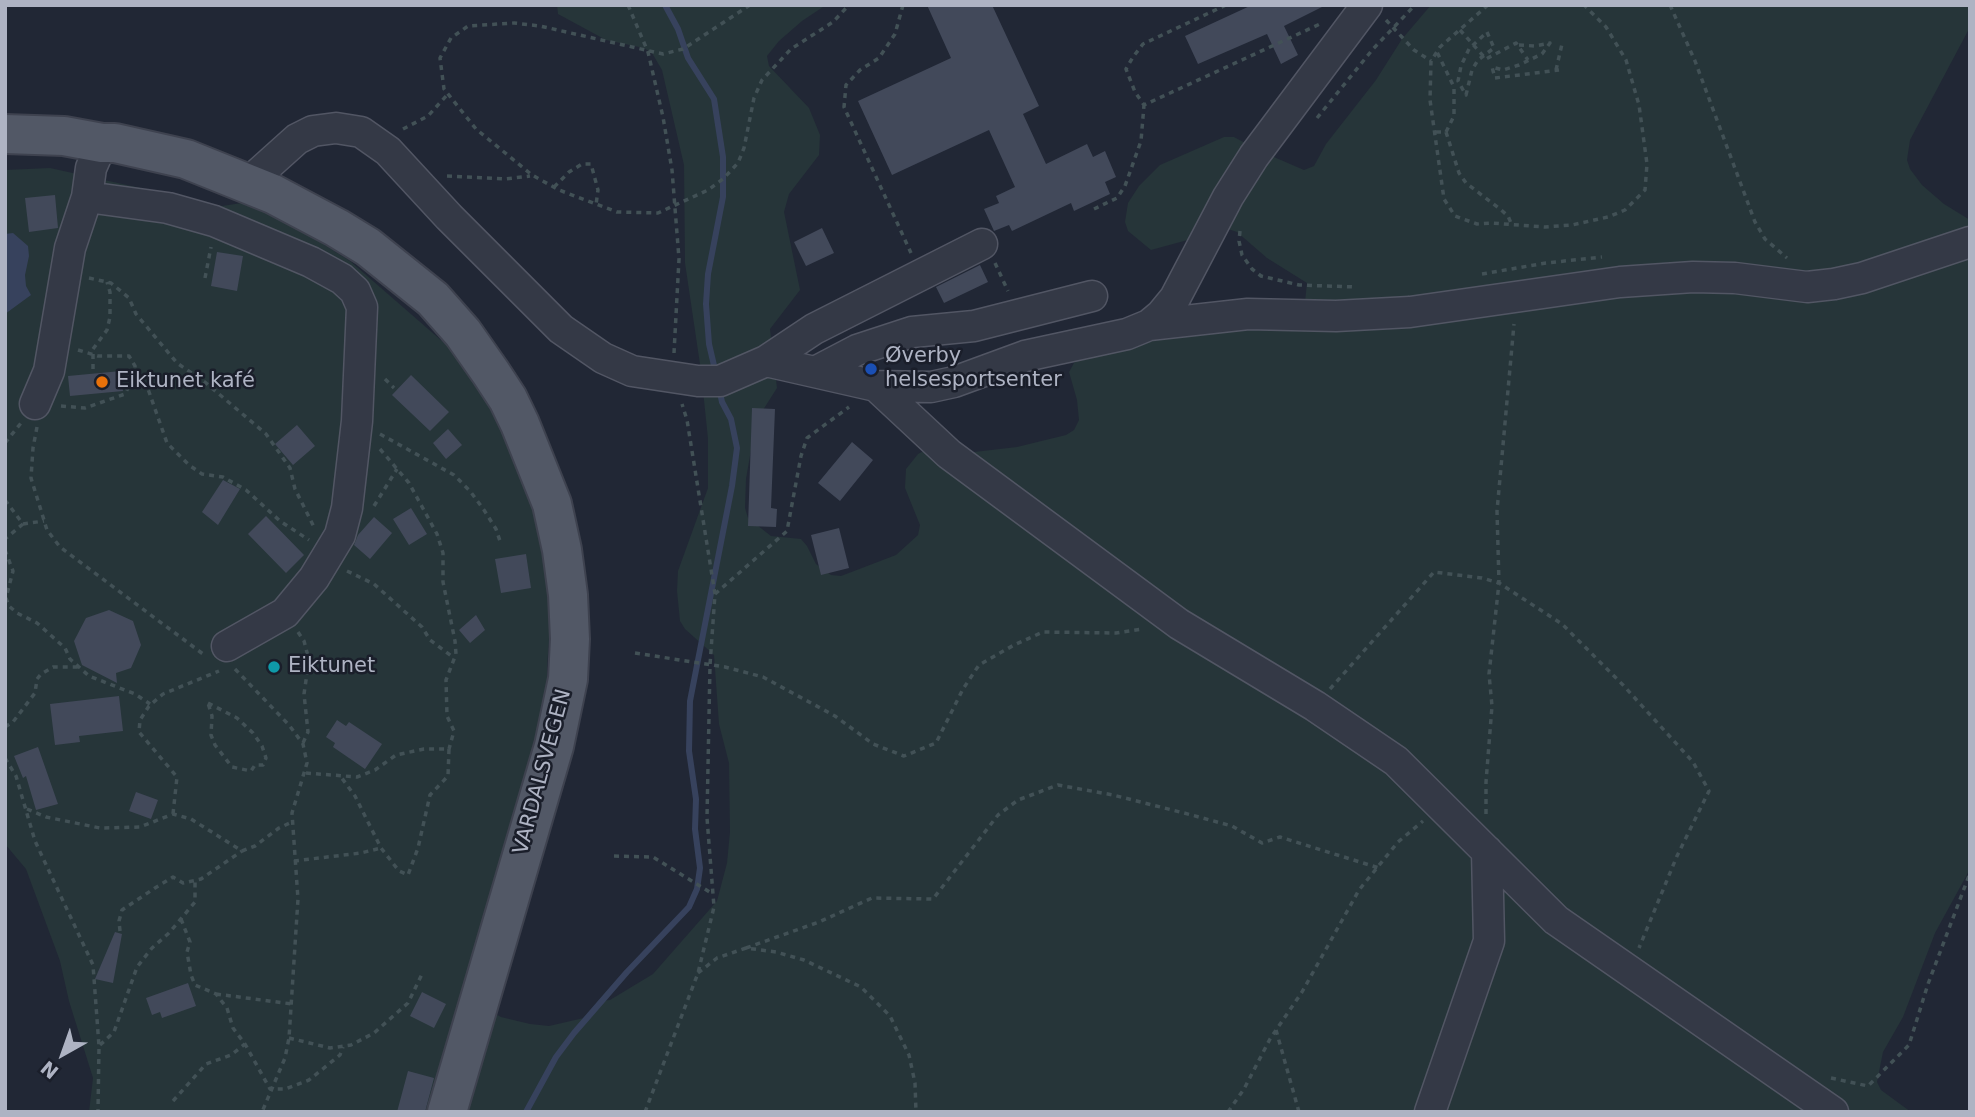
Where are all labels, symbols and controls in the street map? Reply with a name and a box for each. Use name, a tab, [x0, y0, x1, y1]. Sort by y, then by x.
place label: Øverby helsesportsenter	[885, 344, 1062, 394]
marker: Øverby helsesportsenter	[863, 361, 879, 377]
place label: Eiktunet kafé	[116, 369, 255, 395]
marker: Eiktunet kafé	[94, 374, 110, 390]
place label: Eiktunet	[288, 654, 375, 680]
marker: Eiktunet	[266, 659, 282, 675]
street label: VARDALSVEGEN	[509, 687, 577, 857]
north arrow	[28, 1019, 98, 1089]
text: N	[36, 1057, 63, 1084]

